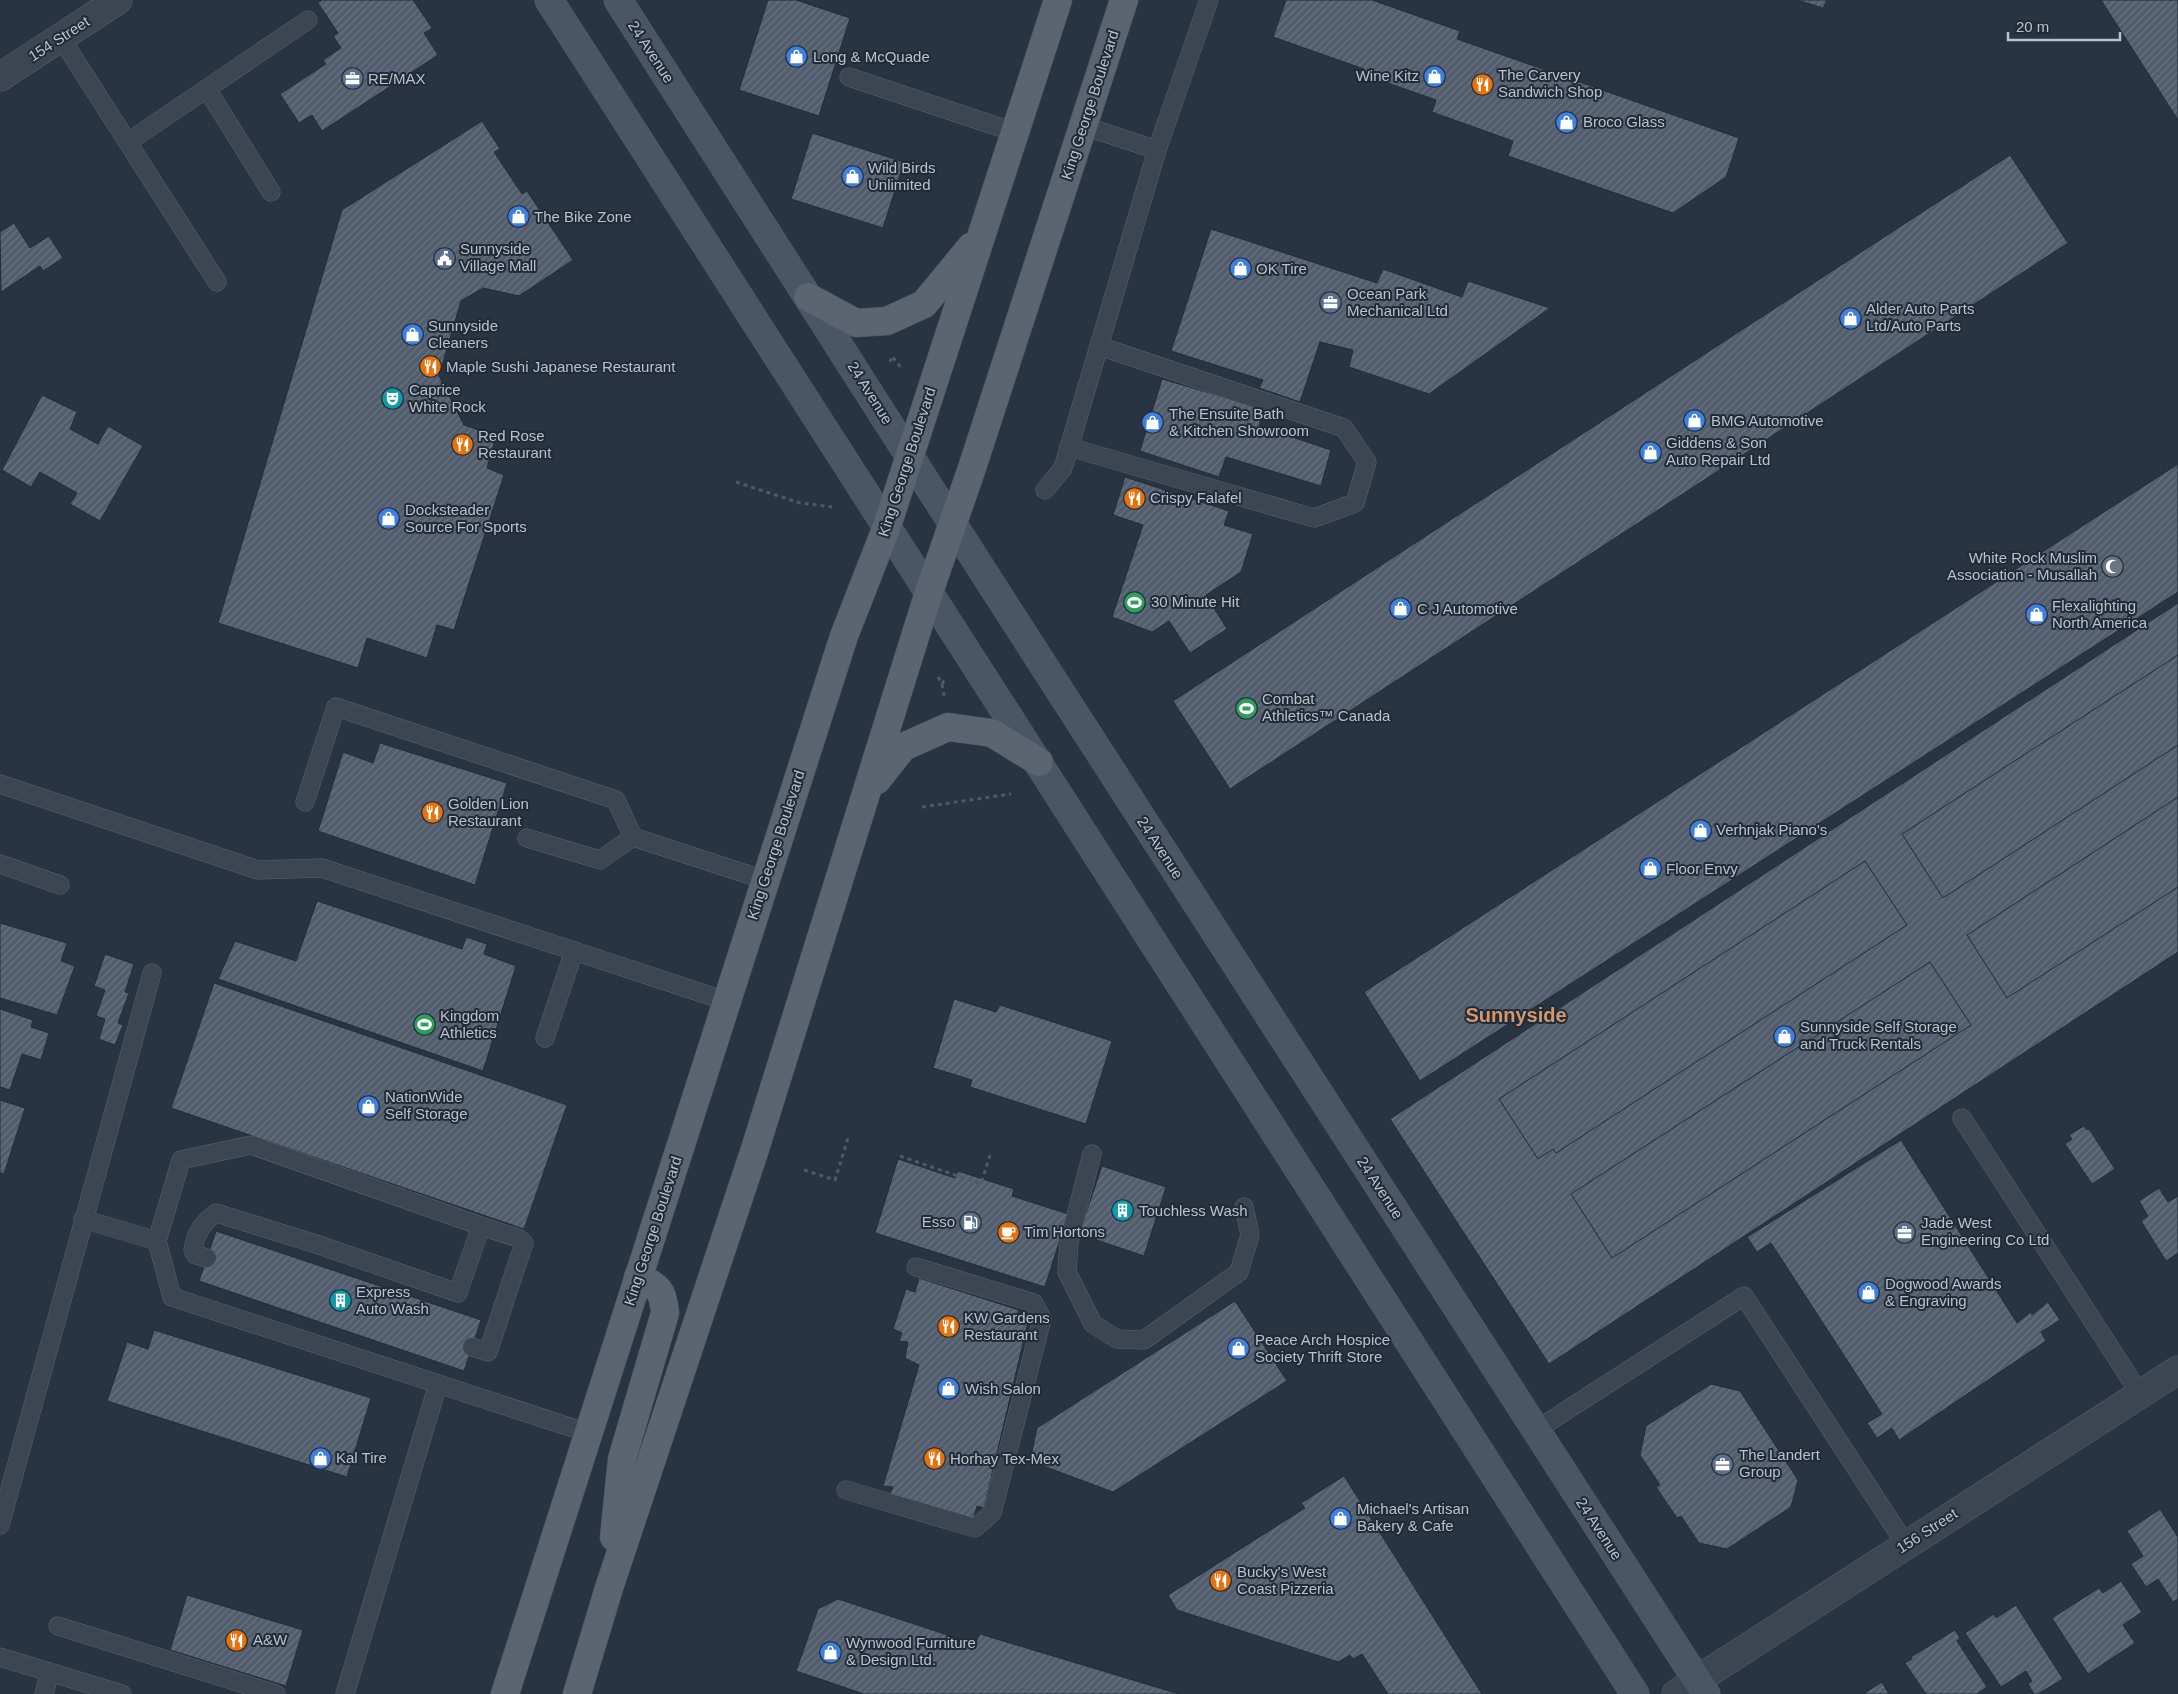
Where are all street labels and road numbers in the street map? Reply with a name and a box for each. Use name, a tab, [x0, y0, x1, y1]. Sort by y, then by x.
street label: 154 Street	[25, 12, 93, 65]
street label: 24 Avenue	[625, 17, 678, 86]
street label: King George Boulevard	[1057, 28, 1122, 182]
street label: 24 Avenue	[844, 358, 896, 427]
street label: King George Boulevard	[874, 385, 939, 539]
street label: King George Boulevard	[743, 768, 808, 922]
street label: 24 Avenue	[1134, 813, 1187, 882]
street label: 24 Avenue	[1354, 1153, 1407, 1222]
street label: King George Boulevard	[620, 1154, 685, 1308]
street label: 24 Avenue	[1573, 1494, 1626, 1563]
street label: 156 Street	[1893, 1504, 1961, 1557]

